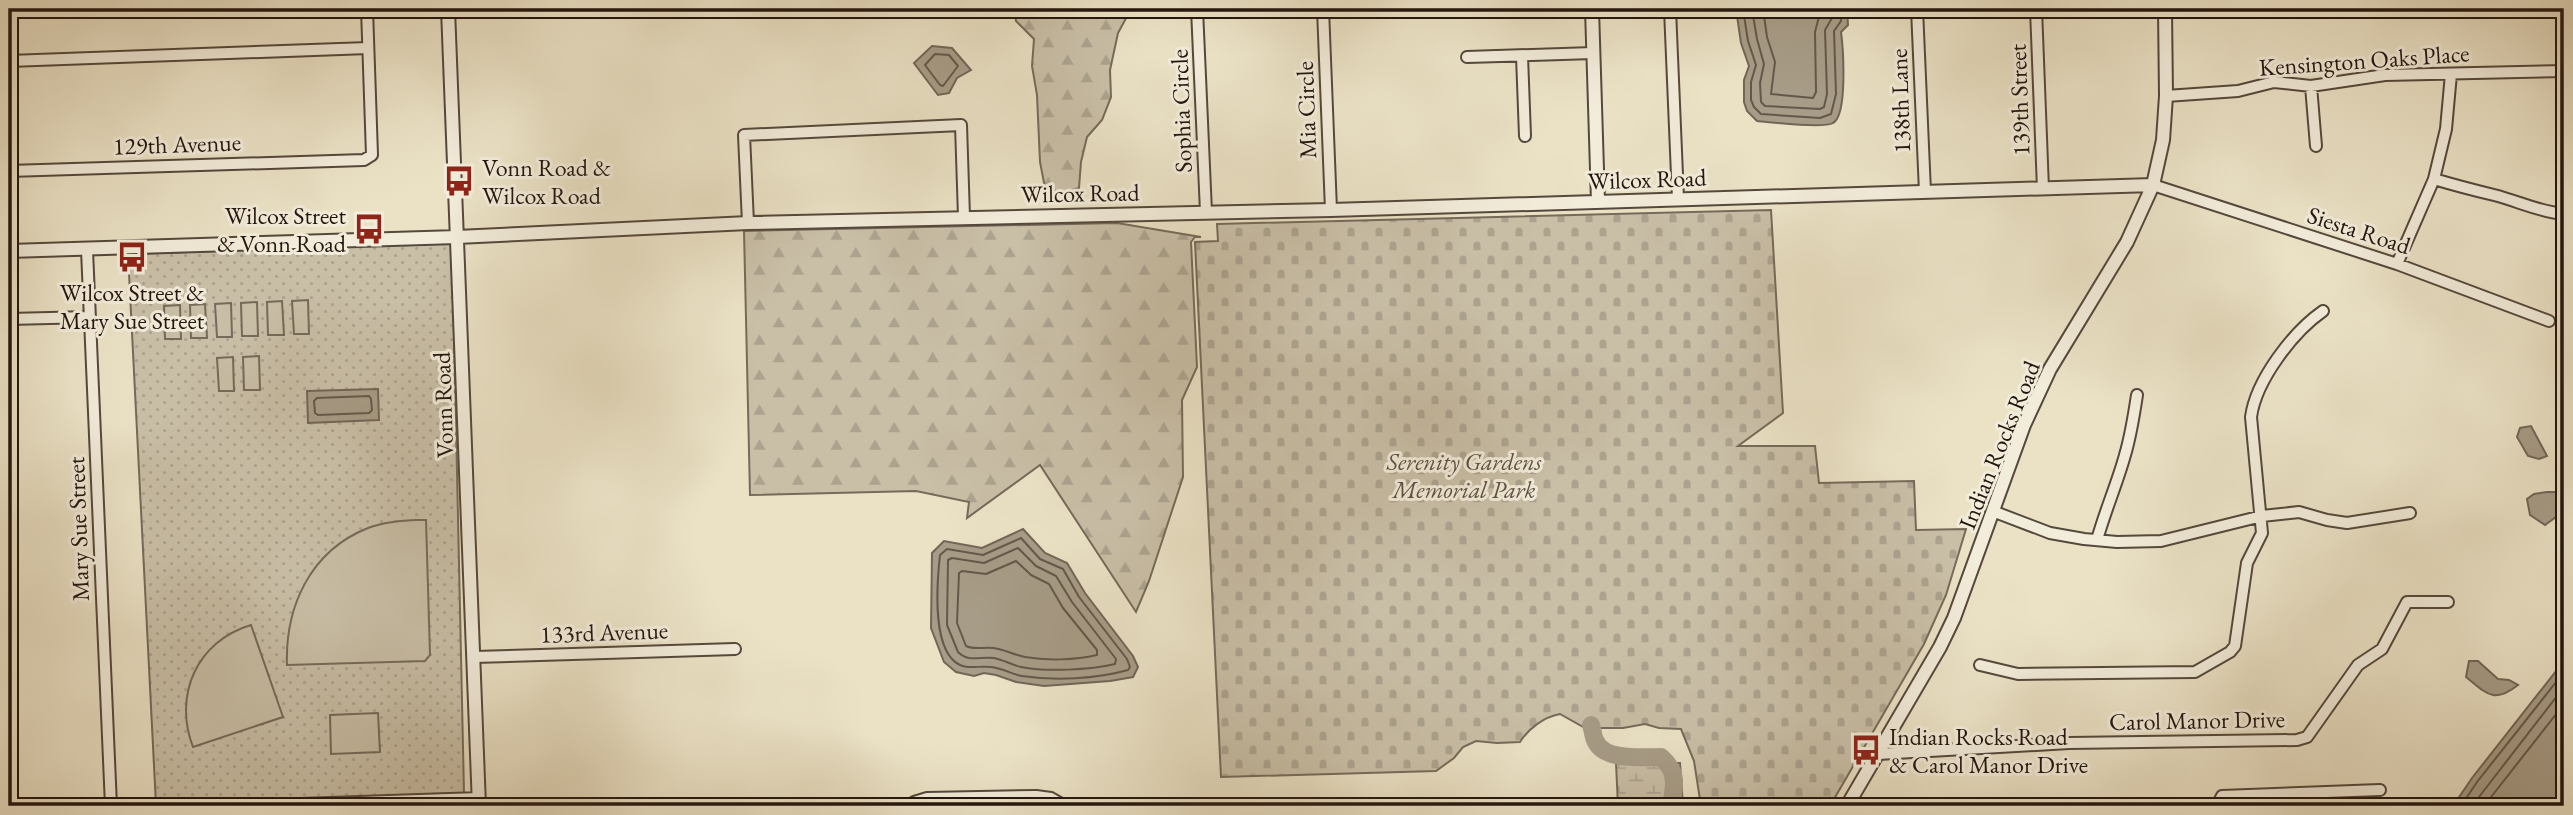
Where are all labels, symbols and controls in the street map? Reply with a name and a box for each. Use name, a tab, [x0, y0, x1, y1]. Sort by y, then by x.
street label: Kensington Oaks Place	[2258, 37, 2470, 83]
street label: 139th Street	[2002, 43, 2036, 156]
street label: 138th Lane	[1883, 48, 1917, 154]
street label: Sophia Circle	[1163, 49, 1199, 173]
street label: Mia Circle	[1289, 61, 1323, 159]
street label: 129th Avenue	[112, 126, 242, 162]
place label: Vonn Road & Wilcox Road	[482, 152, 611, 211]
street label: Wilcox Road	[1587, 161, 1708, 197]
bus stop icon: Vonn Road & Wilcox Road	[442, 164, 476, 198]
street label: Wilcox Road	[1020, 176, 1141, 210]
street label: Siesta Road	[2304, 199, 2415, 261]
place label: Wilcox Street & Vonn Road	[217, 200, 347, 259]
bus stop icon: Wilcox Street & Vonn Road	[352, 212, 386, 246]
bus stop icon: Wilcox Street & Mary Sue Street	[115, 240, 149, 274]
place label: Wilcox Street & Mary Sue Street	[60, 277, 205, 336]
street label: Vonn Road	[426, 351, 460, 459]
street label: Indian Rocks Road	[1951, 356, 2047, 534]
park label: Serenity Gardens Memorial Park	[1386, 446, 1542, 505]
street label: Mary Sue Street	[60, 456, 96, 602]
street label: 133rd Avenue	[539, 614, 669, 650]
street label: Carol Manor Drive	[2109, 703, 2285, 737]
place label: Indian Rocks Road & Carol Manor Drive	[1889, 721, 2088, 780]
bus stop icon: Indian Rocks Road & Carol Manor Drive	[1849, 733, 1883, 767]

